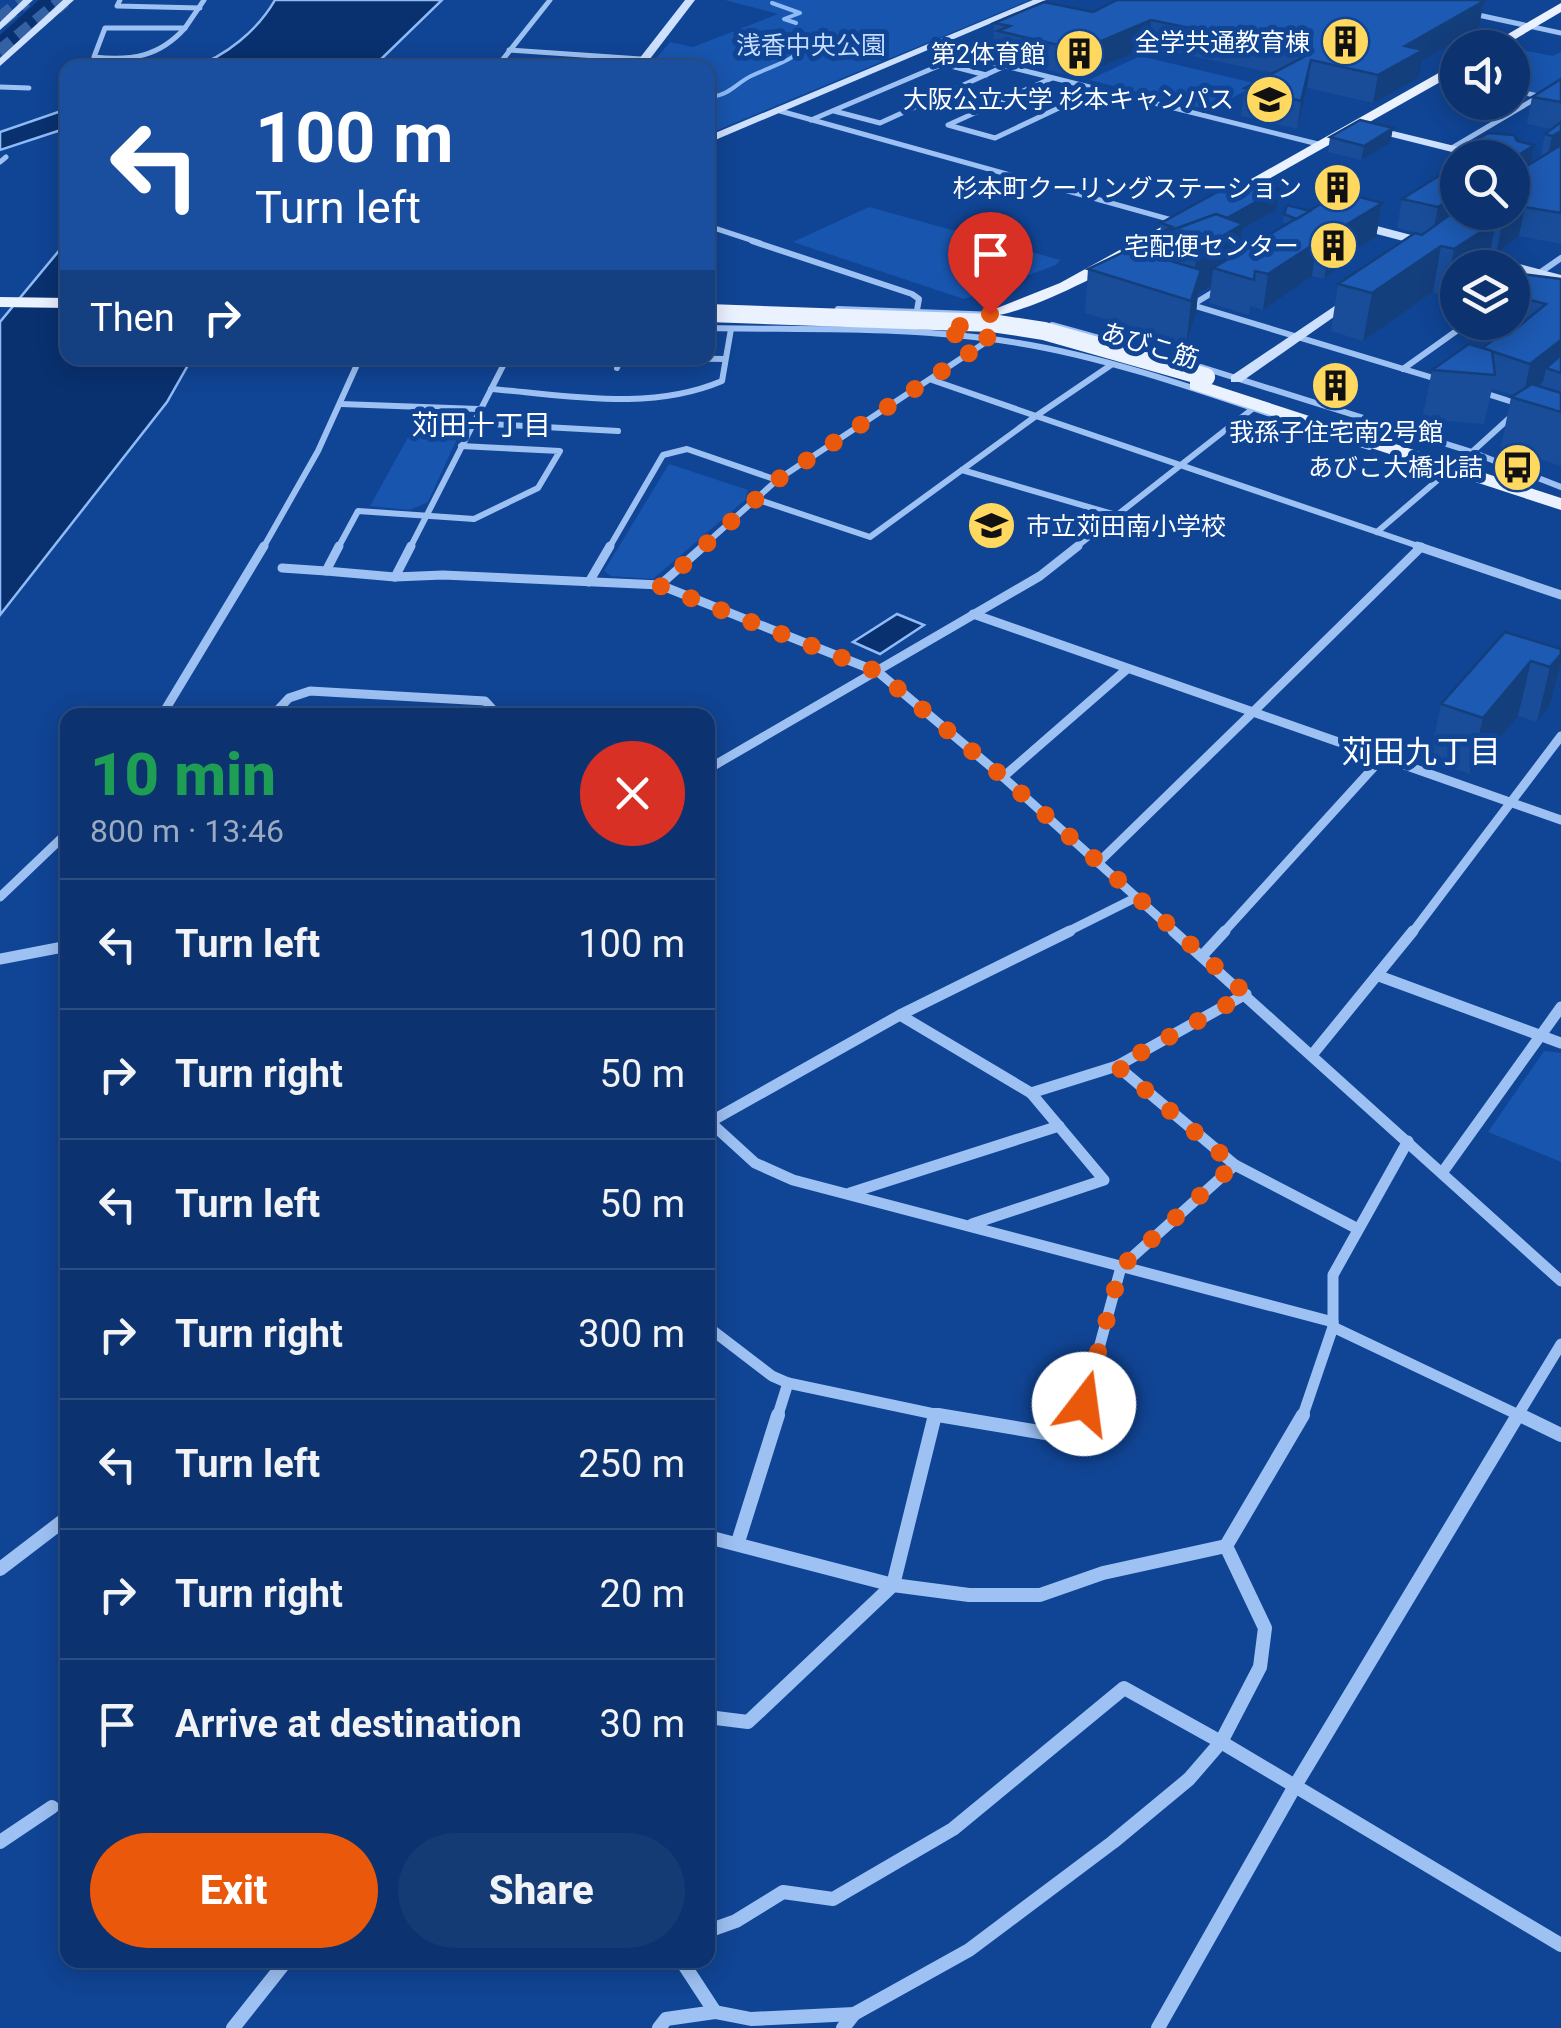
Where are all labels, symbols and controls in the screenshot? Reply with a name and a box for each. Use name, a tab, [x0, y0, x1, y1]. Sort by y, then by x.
building icon: 全学共通教育棟	[1319, 16, 1371, 68]
building icon: 第2体育館	[1054, 28, 1106, 80]
place label: 全学共通教育棟	[1135, 28, 1310, 57]
map controls	[1440, 30, 1530, 340]
button: sound	[1440, 30, 1530, 120]
park label: 浅香中央公園	[736, 31, 886, 60]
place label: 第2体育館	[931, 40, 1045, 69]
school or university icon: 大阪公立大学 杉本キャンパス	[1243, 73, 1295, 125]
place label: 大阪公立大学 杉本キャンパス	[903, 85, 1234, 114]
text: 100 m	[255, 97, 454, 179]
icon: left	[90, 100, 220, 230]
button: search	[1440, 140, 1530, 230]
building icon: 杉本町クーリングステーション	[1311, 162, 1363, 214]
place label: 杉本町クーリングステーション	[952, 174, 1302, 203]
text: Turn left	[255, 181, 421, 234]
pin	[948, 212, 1033, 315]
building icon: 宅配便センター	[1308, 220, 1360, 272]
icon: arrive	[963, 227, 1018, 282]
place label: 宅配便センター	[1124, 232, 1299, 261]
button: layers	[1440, 250, 1530, 340]
icon: right	[195, 290, 250, 345]
text: Then	[90, 296, 175, 340]
street label: あびこ筋	[1098, 317, 1202, 374]
building icon: 我孫子住宅南2号館	[1310, 360, 1362, 412]
district label: 苅田十丁目	[411, 409, 551, 442]
place label: 我孫子住宅南2号館	[1229, 418, 1443, 447]
bus stop icon: あびこ大橋北詰	[1492, 441, 1544, 493]
place label: あびこ大橋北詰	[1308, 453, 1483, 482]
school or university icon: 市立苅田南小学校	[965, 500, 1017, 552]
place label: 市立苅田南小学校	[1026, 512, 1226, 541]
district label: 苅田九丁目	[1341, 733, 1501, 771]
text: 10 min	[90, 739, 276, 810]
button: close	[580, 741, 685, 846]
text: 800 m · 13:46	[90, 812, 284, 850]
icon: left	[90, 917, 145, 972]
text: Turn left	[175, 922, 320, 966]
text: 100 m	[578, 922, 685, 966]
icon: right	[90, 1047, 145, 1102]
text: Turn right	[175, 1052, 343, 1096]
text: 50 m	[600, 1052, 685, 1096]
icon: left	[90, 1177, 145, 1232]
text: Turn left	[175, 1182, 320, 1226]
text: 50 m	[600, 1182, 685, 1226]
icon: right	[90, 1307, 145, 1362]
text: Turn right	[175, 1312, 343, 1356]
text: 300 m	[578, 1312, 685, 1356]
position arrow	[1032, 1352, 1136, 1456]
icon: left	[90, 1437, 145, 1492]
text: Turn left	[175, 1442, 320, 1486]
text: 250 m	[578, 1442, 685, 1486]
icon: right	[90, 1567, 145, 1622]
text: Turn right	[175, 1572, 343, 1616]
text: 20 m	[600, 1572, 685, 1616]
icon: arrive	[90, 1697, 145, 1752]
text: Arrive at destination	[175, 1702, 522, 1746]
text: 30 m	[600, 1702, 685, 1746]
button: Exit	[90, 1833, 378, 1948]
button: Share	[398, 1833, 685, 1948]

